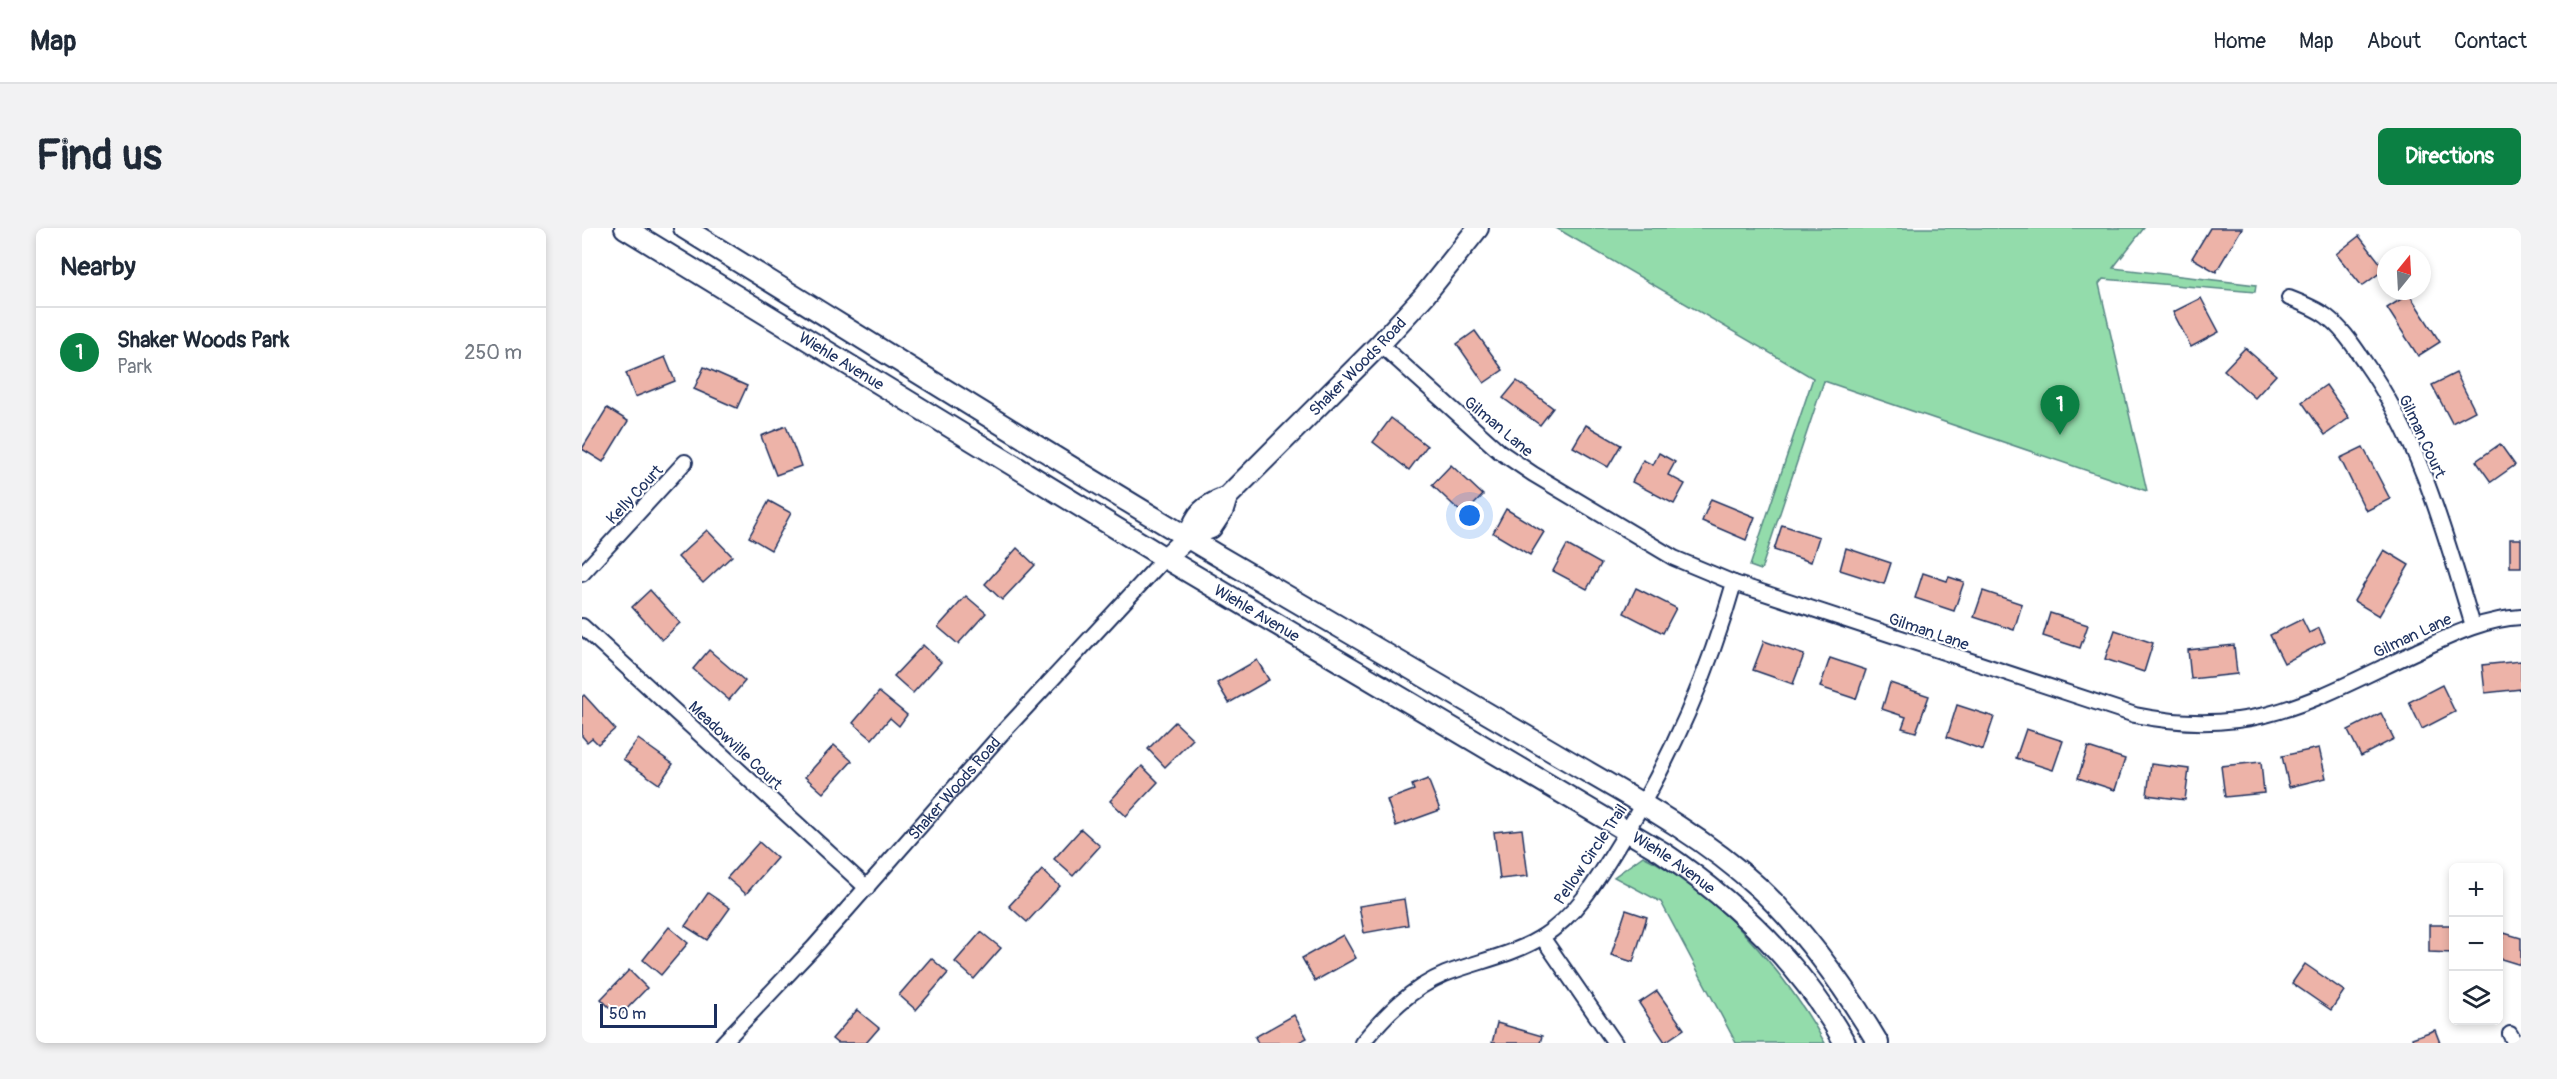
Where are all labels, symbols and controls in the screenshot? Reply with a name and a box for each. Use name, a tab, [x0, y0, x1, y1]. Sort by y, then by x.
text: Map	[30, 24, 76, 59]
text: Home	[2213, 28, 2266, 55]
text: Map	[2299, 28, 2334, 55]
text: About	[2367, 28, 2421, 55]
text: Contact	[2454, 28, 2527, 55]
button: Directions	[2378, 128, 2521, 185]
text: Find us	[36, 130, 162, 182]
north arrow	[2377, 246, 2431, 300]
text: Nearby	[60, 251, 136, 283]
street label: Shaker Woods Road	[1305, 313, 1411, 420]
text: Shaker Woods Park	[117, 326, 289, 354]
street label: Wiehle Avenue	[795, 328, 888, 395]
text: 1	[76, 340, 83, 365]
text: 250 m	[464, 340, 522, 365]
text: Park	[117, 354, 152, 379]
pin: 1	[2040, 386, 2080, 435]
street label: Gilman Lane	[1460, 392, 1537, 461]
street label: Gilman Court	[2394, 392, 2450, 482]
street label: Kelly Court	[602, 460, 668, 529]
your location	[1455, 501, 1484, 530]
street label: Wiehle Avenue	[1210, 580, 1303, 647]
street label: Gilman Lane	[1886, 609, 1972, 655]
street label: Gilman Lane	[2370, 609, 2455, 663]
street label: Meadowville Court	[684, 697, 787, 795]
street label: Shaker Woods Road	[904, 733, 1005, 844]
street label: Pellow Circle Trail	[1550, 800, 1632, 909]
street label: Wiehle Avenue	[1628, 828, 1719, 899]
map controls	[2449, 863, 2503, 1025]
button: +	[2449, 863, 2503, 917]
button: −	[2449, 917, 2503, 971]
button: layers	[2449, 971, 2503, 1025]
scale bar	[600, 1001, 717, 1028]
text: 50 m	[609, 1004, 646, 1024]

